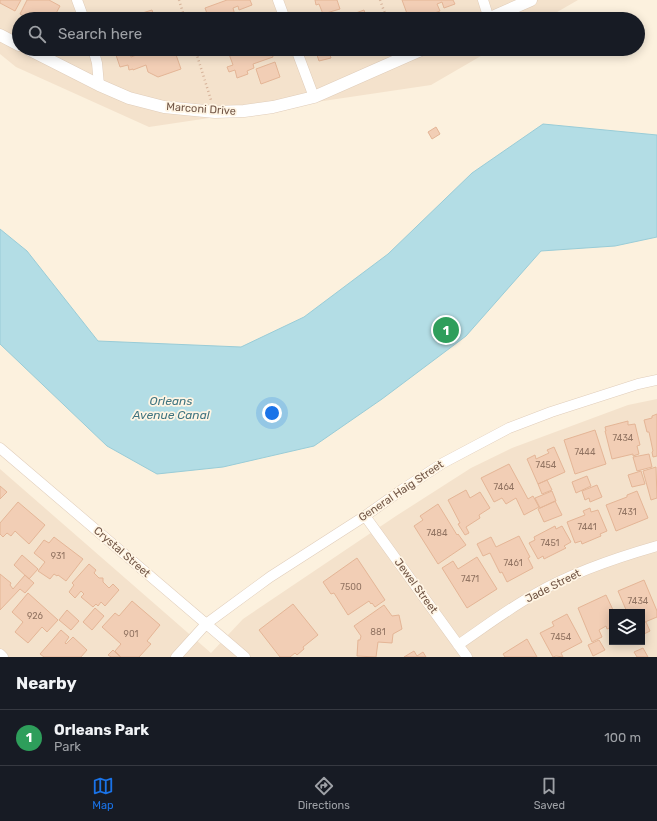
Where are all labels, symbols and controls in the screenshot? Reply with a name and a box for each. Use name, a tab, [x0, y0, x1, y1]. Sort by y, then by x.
search box	[12, 12, 645, 56]
icon: search	[26, 23, 48, 45]
text: Search here	[58, 25, 142, 43]
street label: Marconi Drive	[166, 100, 236, 118]
pin: 1	[433, 315, 459, 345]
water label: Orleans Avenue Canal	[131, 394, 211, 422]
your location	[262, 403, 282, 423]
house number: 7434	[613, 433, 634, 443]
house number: 7444	[574, 447, 596, 457]
street label: General Haig Street	[356, 457, 447, 524]
house number: 7454	[536, 460, 557, 470]
house number: 7464	[494, 482, 515, 492]
house number: 7431	[618, 507, 637, 517]
house number: 7441	[577, 522, 597, 532]
street label: Crystal Street	[91, 524, 153, 581]
house number: 7484	[426, 528, 448, 538]
house number: 7451	[541, 538, 560, 548]
house number: 931	[51, 551, 65, 561]
street label: Jewel Street	[392, 556, 441, 617]
house number: 7461	[504, 558, 523, 568]
street label: Jade Street	[523, 566, 583, 605]
house number: 7471	[461, 574, 479, 584]
house number: 7500	[340, 582, 362, 592]
house number: 7434	[628, 596, 649, 606]
map controls	[609, 609, 645, 645]
button: layers	[609, 609, 645, 645]
house number: 926	[27, 611, 44, 621]
house number: 881	[370, 627, 386, 637]
house number: 901	[124, 629, 139, 639]
house number: 7454	[551, 632, 572, 642]
text: Nearby	[16, 673, 77, 693]
text: Orleans Park	[54, 721, 149, 739]
text: 1	[26, 730, 32, 745]
text: 100 m	[604, 730, 641, 745]
text: Park	[54, 739, 81, 754]
tab: Map	[92, 775, 114, 812]
tab: Directions	[298, 775, 350, 812]
tab: Saved	[534, 775, 565, 812]

